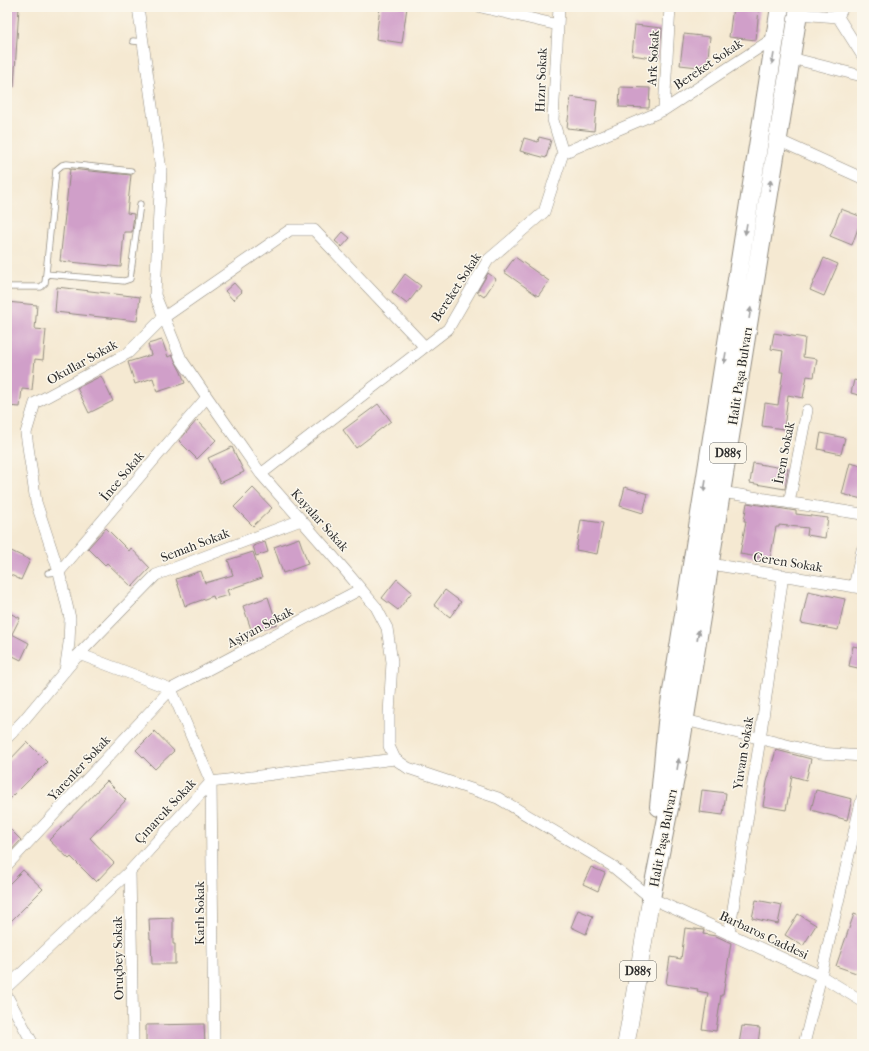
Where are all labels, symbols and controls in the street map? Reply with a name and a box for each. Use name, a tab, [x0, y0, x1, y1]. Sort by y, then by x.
street label: Ark Sokak	[644, 29, 662, 87]
street label: Bereket Sokak	[671, 35, 745, 92]
street label: Hızır Sokak	[532, 47, 550, 113]
one-way arrow	[770, 53, 776, 66]
one-way arrow	[768, 179, 774, 191]
one-way arrow	[743, 223, 749, 235]
street label: Bereket Sokak	[428, 249, 484, 324]
one-way arrow	[747, 307, 753, 320]
street label: Halit Paşa Bulvarı	[725, 326, 756, 426]
street label: Okullar Sokak	[44, 336, 120, 388]
one-way arrow	[722, 352, 728, 364]
street label: İrem Sokak	[771, 420, 797, 485]
road number: D885	[710, 443, 746, 463]
street label: İnce Sokak	[97, 448, 147, 504]
one-way arrow	[702, 480, 708, 492]
street label: Kayalar Sokak	[288, 486, 352, 554]
street label: Semah Sokak	[158, 525, 232, 565]
street label: Ceren Sokak	[752, 549, 824, 575]
street label: Aşiyan Sokak	[224, 603, 296, 652]
one-way arrow	[696, 629, 702, 641]
street label: Yuvam Sokak	[730, 715, 756, 792]
street label: Yarenler Sokak	[44, 732, 113, 805]
one-way arrow	[675, 758, 681, 770]
street label: Çınarcık Sokak	[131, 775, 199, 847]
street label: Halit Paşa Bulvarı	[646, 788, 681, 888]
street label: Karlı Sokak	[192, 881, 207, 945]
street label: Barbaros Caddesi	[717, 908, 811, 962]
street label: Oruçbey Sokak	[110, 915, 127, 1000]
road number: D885	[620, 961, 656, 981]

